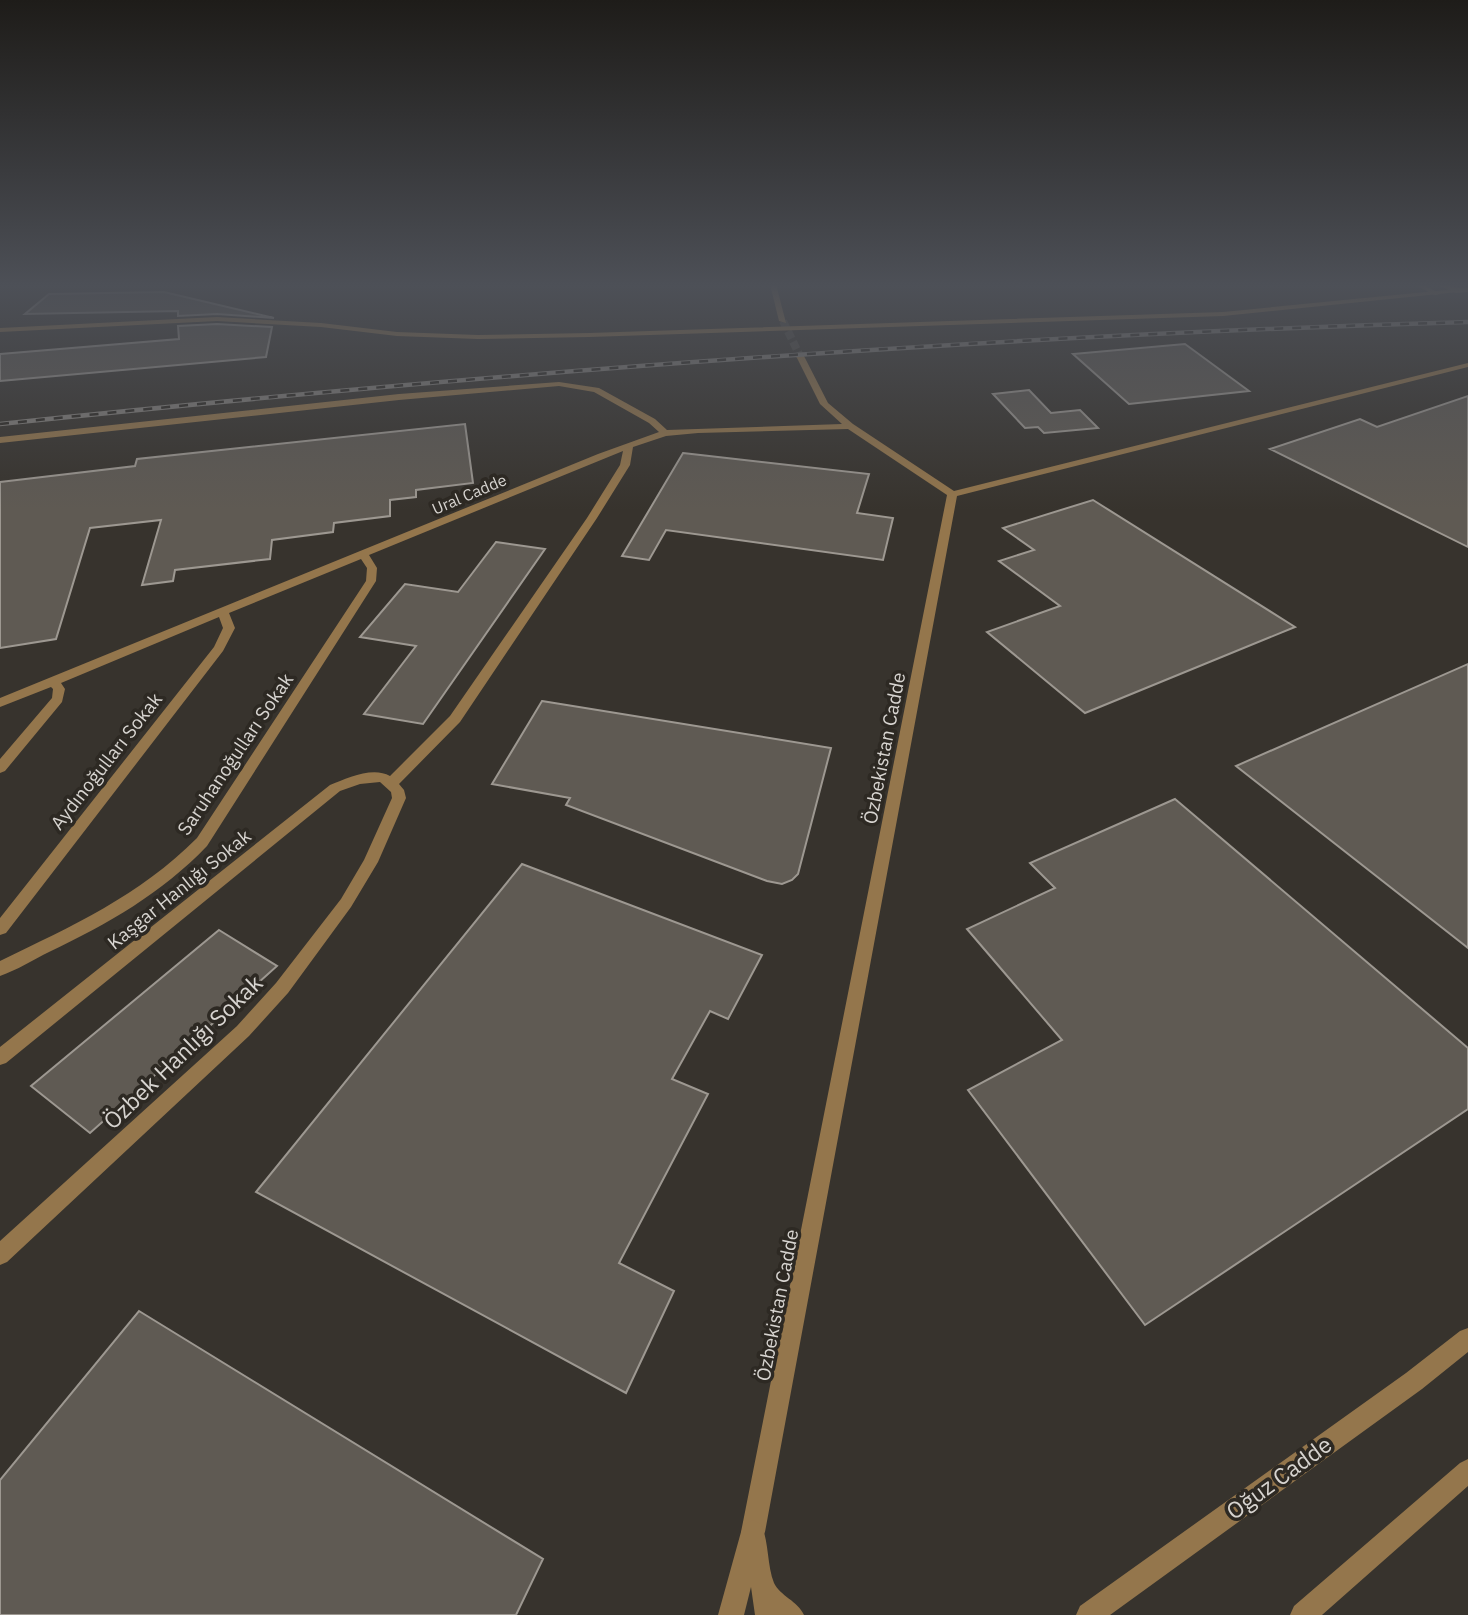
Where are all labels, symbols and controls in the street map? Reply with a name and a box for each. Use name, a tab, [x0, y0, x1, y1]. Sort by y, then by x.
street label: Ural Cadde	[429, 469, 510, 519]
street label: Saruhanoğulları Sokak	[172, 668, 298, 840]
street label: Özbekistan Cadde	[858, 670, 910, 826]
street label: Aydınoğulları Sokak	[45, 688, 167, 834]
street label: Kaşgar Hanlığı Sokak	[102, 824, 256, 954]
street label: Özbek Hanlığı Sokak	[96, 968, 268, 1135]
street label: Özbekistan Cadde	[751, 1227, 803, 1383]
street label: Oğuz Cadde	[1220, 1429, 1337, 1526]

